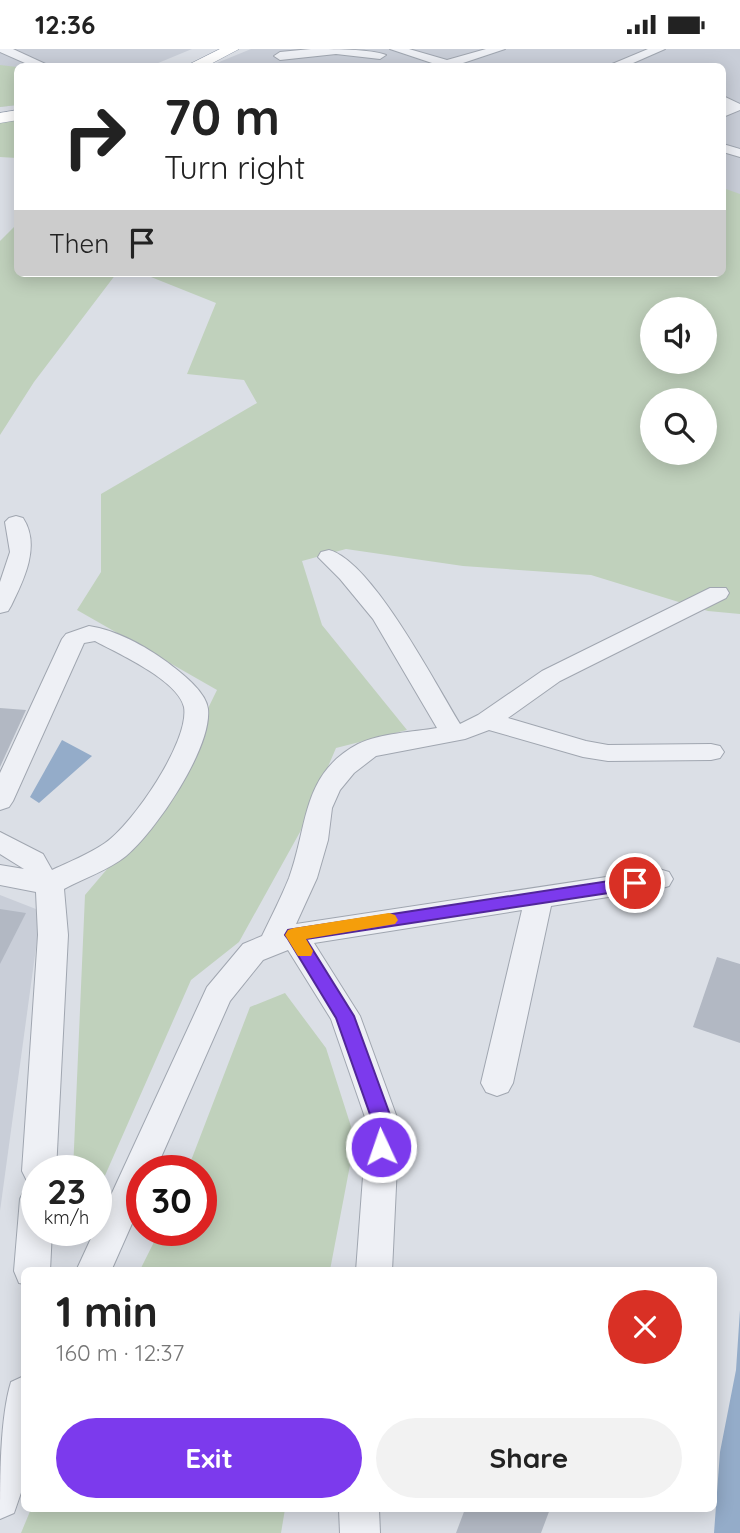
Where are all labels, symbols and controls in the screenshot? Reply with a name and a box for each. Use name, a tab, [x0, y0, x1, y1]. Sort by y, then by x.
text: 12:36	[35, 8, 95, 41]
text: 70 m	[164, 86, 280, 147]
icon: right	[49, 91, 140, 182]
text: Turn right	[164, 147, 305, 187]
icon: arrive	[123, 224, 161, 262]
text: Then	[49, 227, 109, 260]
map controls	[640, 297, 717, 465]
button: sound	[640, 297, 717, 374]
button: search	[640, 388, 717, 465]
pin	[605, 853, 665, 913]
icon: arrive	[616, 864, 654, 902]
position arrow	[344, 1110, 418, 1184]
speed limit sign: 30	[126, 1155, 217, 1246]
text: 23	[47, 1169, 86, 1213]
text: km/h	[44, 1206, 89, 1229]
text: 1 min	[56, 1285, 158, 1338]
button: close	[608, 1290, 682, 1364]
text: 160 m · 12:37	[56, 1338, 184, 1367]
button: Exit	[56, 1418, 362, 1498]
button: Share	[376, 1418, 682, 1498]

